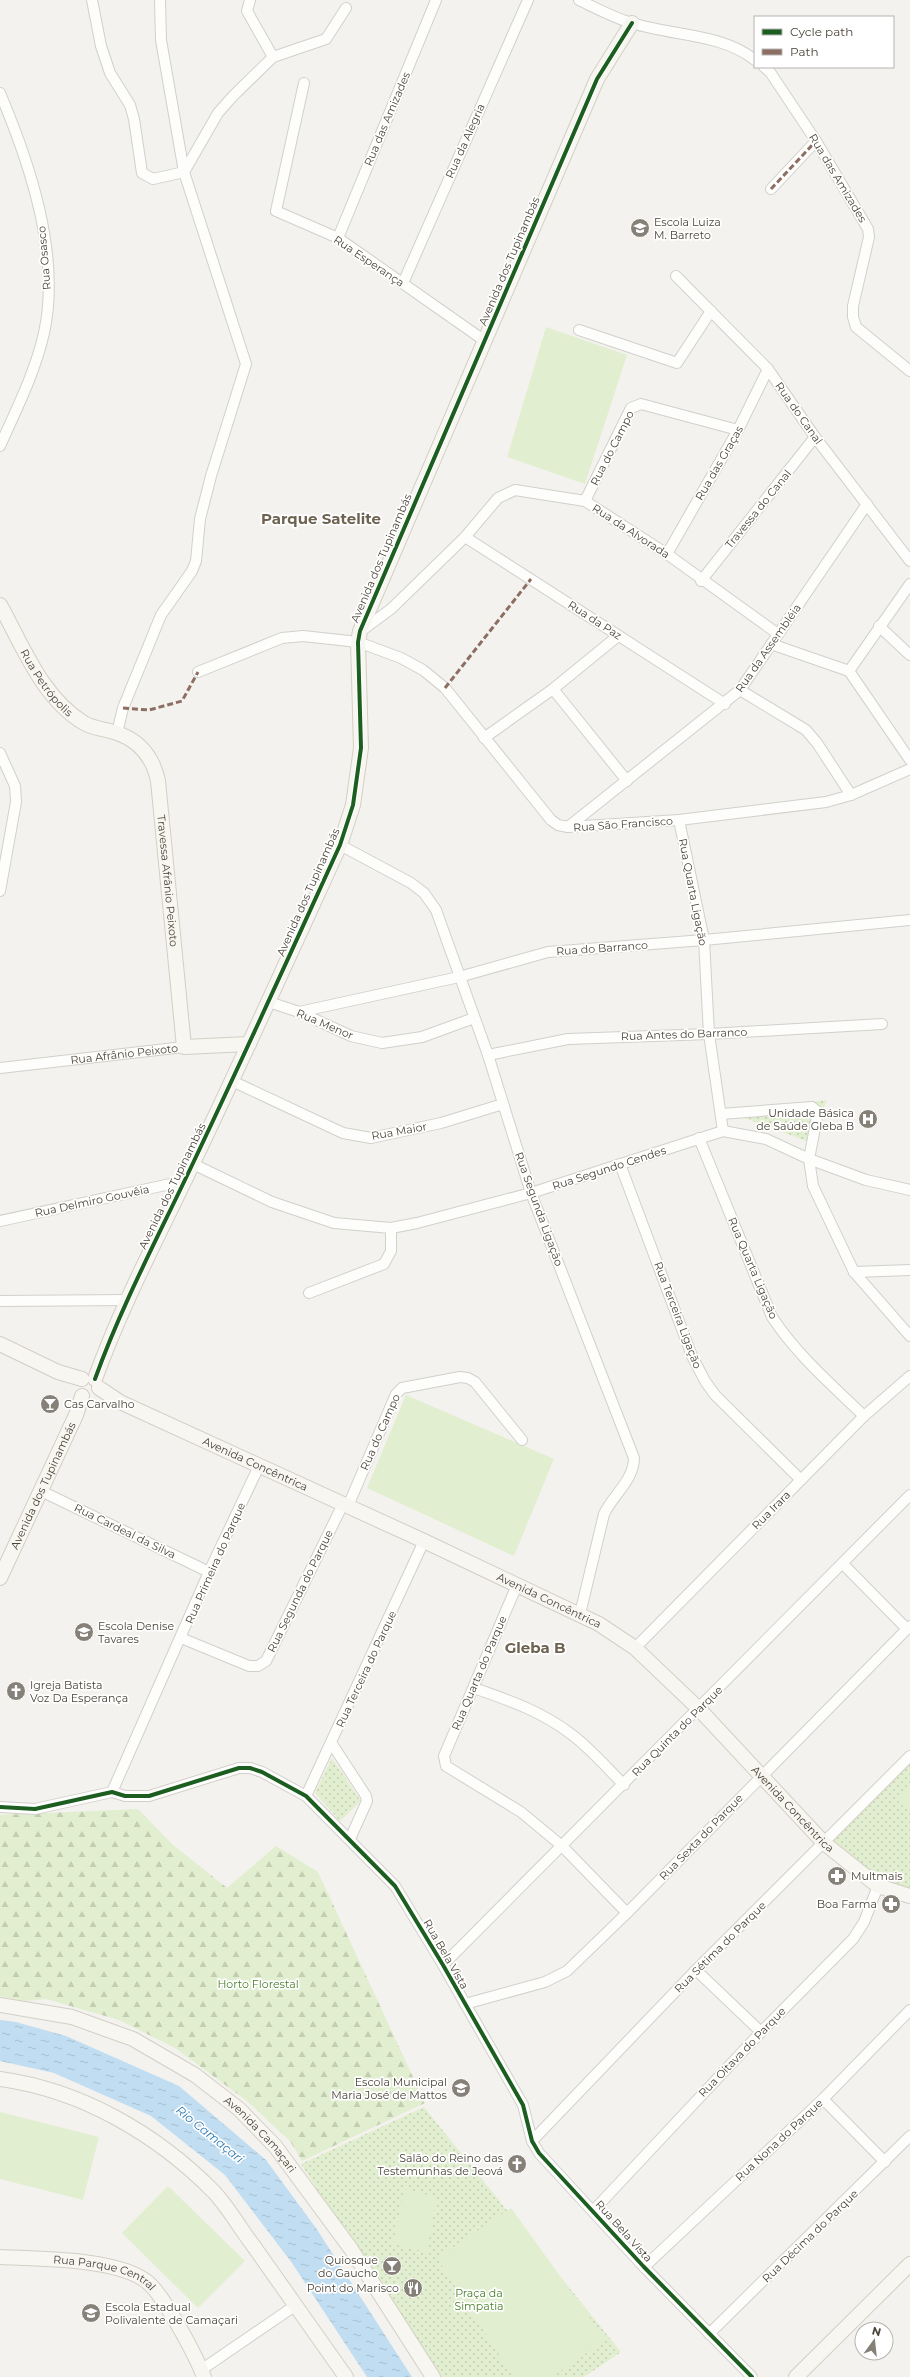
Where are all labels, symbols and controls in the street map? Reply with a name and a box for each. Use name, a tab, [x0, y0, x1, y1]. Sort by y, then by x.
legend	[754, 16, 894, 68]
text: Cycle path	[790, 24, 853, 39]
text: Path	[790, 44, 819, 59]
street label: Rua das Amizades	[361, 69, 413, 168]
street label: Rua da Alegria	[442, 101, 488, 181]
street label: Rua das Amizades	[806, 131, 870, 225]
street label: Avenida dos Tupinambás	[475, 194, 543, 328]
place label: Escola Luiza M. Barreto	[654, 215, 721, 242]
school or university icon: Escola Luiza M. Barreto	[629, 217, 651, 239]
street label: Rua Osasco	[34, 225, 54, 291]
street label: Rua Esperança	[331, 232, 407, 290]
street label: Rua do Canal	[772, 379, 826, 447]
street label: Rua do Campo	[587, 408, 637, 488]
street label: Rua das Graças	[692, 423, 746, 503]
street label: Travessa do Canal	[722, 467, 794, 551]
street label: Avenida dos Tupinambás	[347, 491, 415, 625]
street label: Rua da Alvorada	[590, 501, 672, 561]
district label: Parque Satelite	[261, 509, 381, 528]
street label: Rua da Paz	[565, 597, 625, 643]
street label: Rua da Assembléia	[732, 601, 804, 695]
street label: Rua Petrópolis	[17, 647, 76, 720]
street label: Travessa Afrânio Peixoto	[154, 814, 181, 948]
street label: Rua São Francisco	[573, 814, 673, 834]
street label: Avenida dos Tupinambás	[273, 825, 343, 958]
street label: Rua Quarta Ligação	[676, 837, 710, 947]
street label: Rua do Barranco	[556, 938, 648, 958]
street label: Rua Menor	[294, 1006, 356, 1042]
street label: Rua Antes do Barranco	[621, 1025, 748, 1043]
street label: Rua Afrânio Peixoto	[70, 1041, 179, 1067]
place label: Unidade Básica de Saúde Gleba B	[756, 1106, 854, 1133]
hospital icon: Unidade Básica de Saúde Gleba B	[857, 1108, 879, 1130]
street label: Rua Maior	[370, 1119, 428, 1143]
street label: Avenida dos Tupinambás	[135, 1120, 209, 1251]
street label: Rua Segundo Cendes	[550, 1143, 668, 1193]
street label: Rua Segunda Ligação	[512, 1150, 566, 1268]
street label: Rua Delmiro Gouvêia	[33, 1182, 151, 1220]
street label: Rua Quarta Ligação	[725, 1215, 781, 1321]
street label: Rua Terceira Ligação	[651, 1260, 705, 1371]
street label: Rua do Campo	[357, 1392, 403, 1472]
bar icon: Cas Carvalho	[39, 1393, 61, 1415]
place label: Cas Carvalho	[64, 1397, 135, 1411]
street label: Avenida dos Tupinambás	[7, 1419, 79, 1551]
street label: Avenida Concêntrica	[201, 1434, 310, 1494]
street label: Rua Irara	[749, 1488, 793, 1532]
street label: Rua Cardeal da Silva	[72, 1500, 178, 1562]
street label: Rua Primeira do Parque	[182, 1500, 248, 1626]
street label: Rua Segunda do Parque	[264, 1527, 336, 1655]
street label: Avenida Concêntrica	[495, 1570, 604, 1631]
street label: Rua Terceira do Parque	[333, 1608, 399, 1730]
street label: Rua Quarta do Parque	[448, 1613, 510, 1732]
place label: Escola Denise Tavares	[98, 1619, 174, 1646]
school or university icon: Escola Denise Tavares	[73, 1621, 95, 1643]
district label: Gleba B	[505, 1638, 565, 1657]
place label: Igreja Batista Voz Da Esperança	[30, 1678, 128, 1705]
church icon: Igreja Batista Voz Da Esperança	[5, 1680, 27, 1702]
street label: Rua Quinta do Parque	[629, 1682, 726, 1779]
street label: Avenida Concêntrica	[749, 1763, 837, 1855]
street label: Rua Sexta do Parque	[656, 1791, 746, 1883]
pharmacy icon: Multmais	[826, 1865, 848, 1887]
place label: Multmais	[851, 1869, 903, 1883]
pharmacy icon: Boa Farma	[880, 1893, 902, 1915]
place label: Boa Farma	[817, 1897, 877, 1911]
street label: Rua Sétima do Parque	[671, 1898, 769, 1996]
street label: Rua Bela Vista	[420, 1916, 472, 1992]
park label: Horto Florestal	[217, 1977, 299, 1991]
street label: Rua Oitava do Parque	[695, 2004, 789, 2100]
place label: Escola Municipal Maria José de Mattos	[331, 2075, 448, 2102]
school or university icon: Escola Municipal Maria José de Mattos	[450, 2077, 472, 2099]
street label: Avenida Camaçari	[221, 2093, 299, 2175]
street label: Rua Nona do Parque	[732, 2096, 826, 2184]
water label: Rio Camaçari	[173, 2102, 247, 2166]
place label: Salão do Reino das Testemunhas de Jeová	[378, 2151, 504, 2178]
church icon: Salão do Reino das Testemunhas de Jeová	[506, 2153, 528, 2175]
street label: Rua Décima do Parque	[759, 2186, 861, 2285]
street label: Rua Bela Vista	[593, 2197, 655, 2265]
street label: Rua Parque Central	[53, 2252, 159, 2293]
place label: Quiosque do Gaucho	[318, 2253, 378, 2280]
bar icon: Quiosque do Gaucho	[381, 2255, 403, 2277]
restaurant icon: Point do Marisco	[402, 2277, 424, 2299]
place label: Point do Marisco	[307, 2281, 399, 2295]
park label: Praça da Simpatia	[454, 2286, 504, 2313]
place label: Escola Estadual Polivalente de Camaçari	[105, 2300, 238, 2327]
school or university icon: Escola Estadual Polivalente de Camaçari	[80, 2302, 102, 2324]
north arrow	[854, 2321, 894, 2361]
text: N	[870, 2323, 883, 2339]

